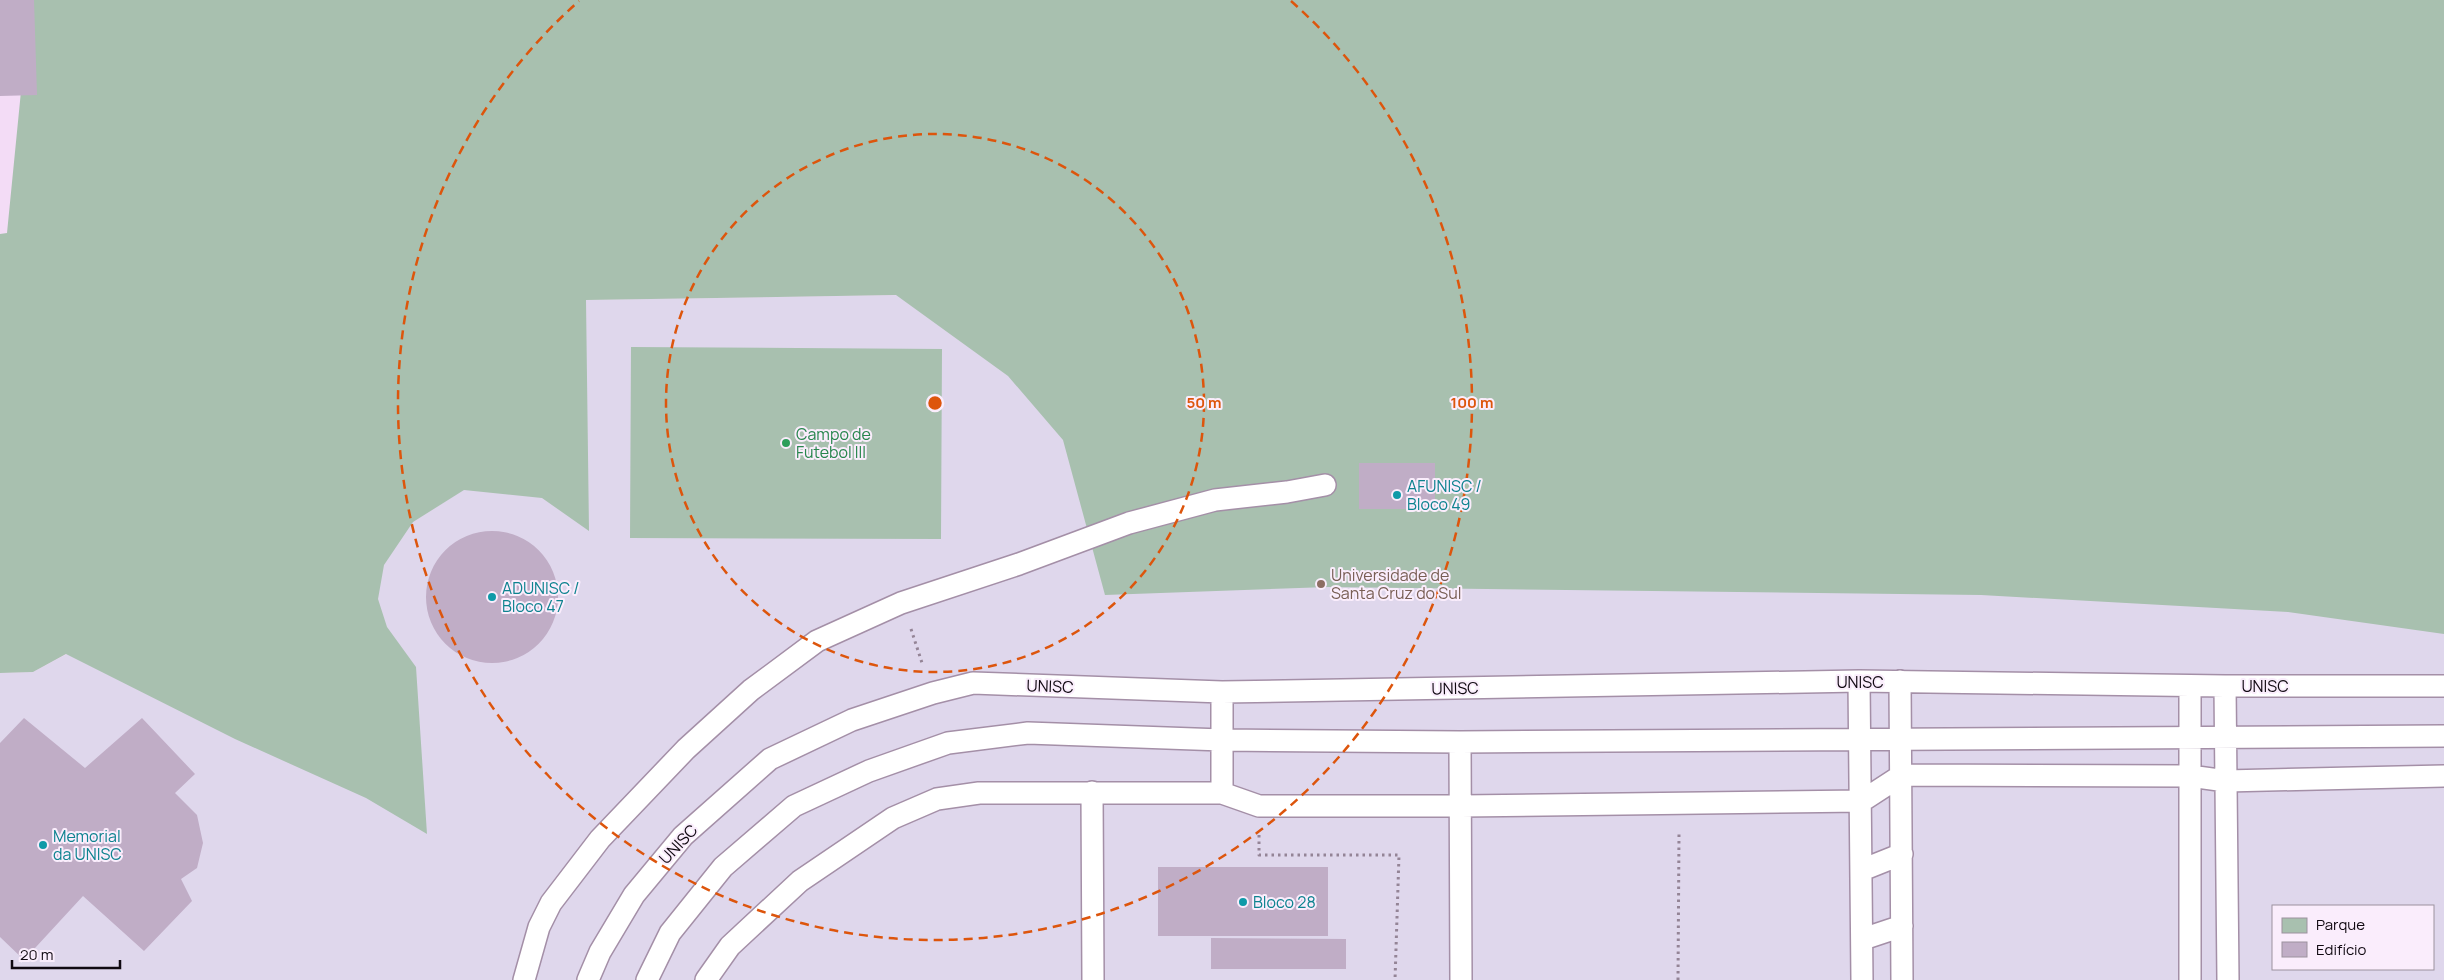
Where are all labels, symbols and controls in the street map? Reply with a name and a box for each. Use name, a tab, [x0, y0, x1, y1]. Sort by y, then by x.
text: 50 m	[1186, 392, 1222, 413]
text: 100 m	[1451, 392, 1493, 413]
centre of rings	[926, 394, 944, 412]
place label: Campo de Futebol III	[796, 423, 871, 463]
marker: Campo de Futebol III	[780, 437, 792, 449]
place label: AFUNISC / Bloco 49	[1407, 475, 1482, 515]
marker: AFUNISC / Bloco 49	[1391, 489, 1403, 501]
place label: Universidade de Santa Cruz do Sul	[1331, 564, 1461, 604]
place label: ADUNISC / Bloco 47	[502, 577, 580, 617]
marker: Universidade de Santa Cruz do Sul	[1315, 578, 1327, 590]
marker: ADUNISC / Bloco 47	[486, 591, 498, 603]
street label: UNISC	[1836, 671, 1884, 693]
street label: UNISC	[1026, 674, 1074, 698]
street label: UNISC	[2241, 675, 2289, 697]
street label: UNISC	[1431, 677, 1479, 699]
street label: UNISC	[654, 819, 702, 869]
place label: Memorial da UNISC	[53, 825, 122, 865]
marker: Memorial da UNISC	[37, 839, 49, 851]
place label: Bloco 28	[1253, 891, 1316, 913]
marker: Bloco 28	[1237, 896, 1249, 908]
legend	[2272, 905, 2434, 970]
text: Parque	[2316, 914, 2365, 935]
scale bar	[12, 938, 120, 970]
text: Edifício	[2316, 939, 2367, 960]
text: 20 m	[20, 944, 53, 965]

